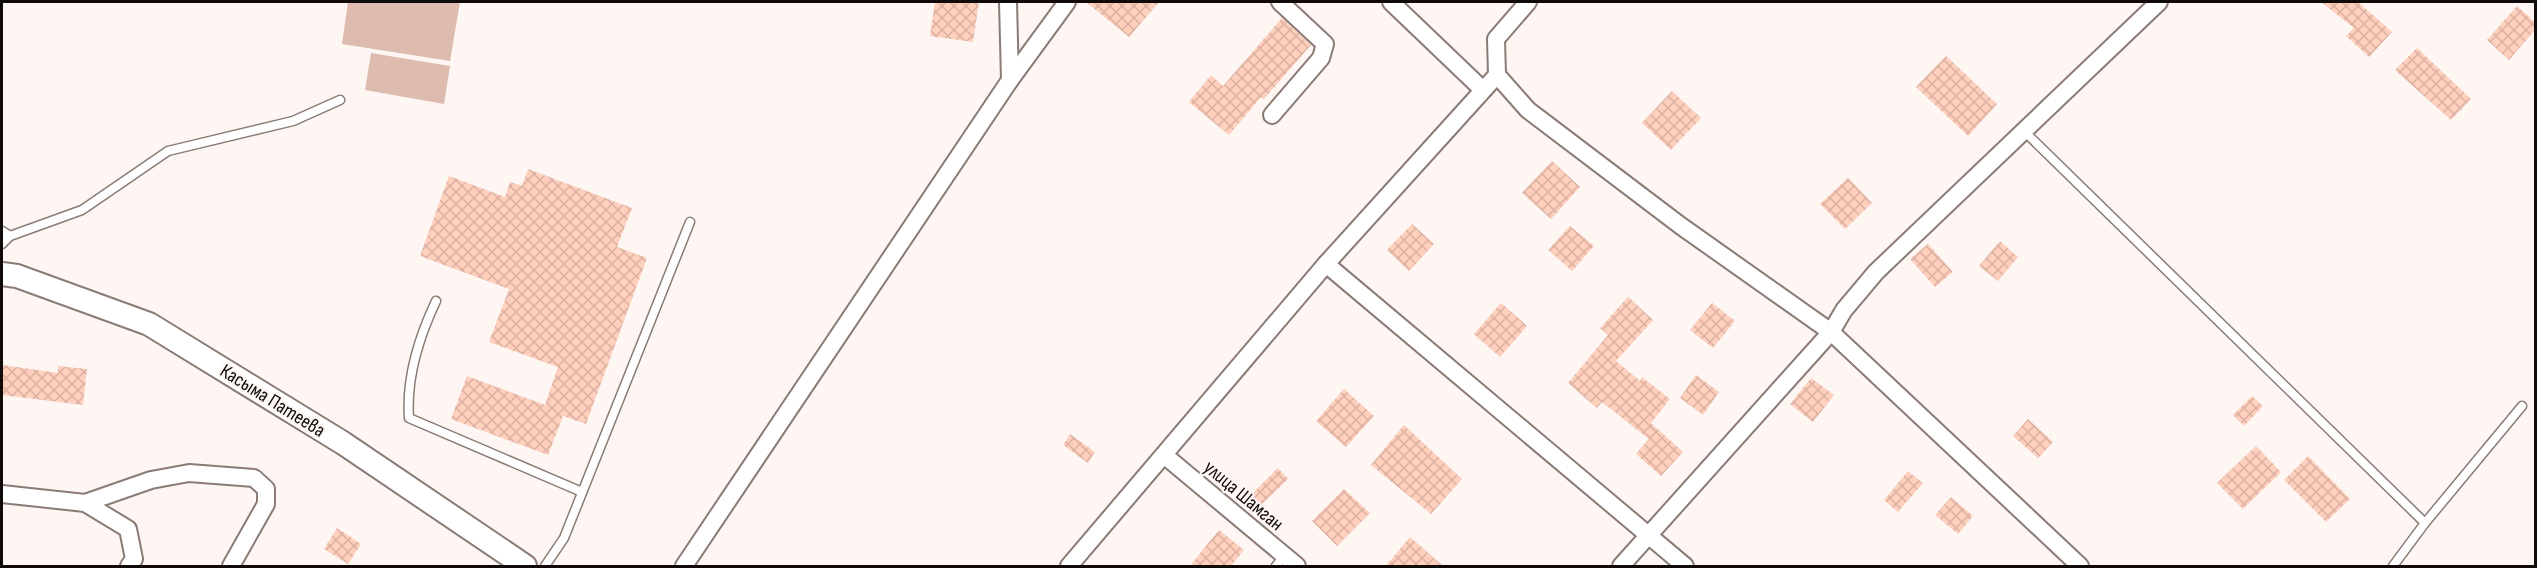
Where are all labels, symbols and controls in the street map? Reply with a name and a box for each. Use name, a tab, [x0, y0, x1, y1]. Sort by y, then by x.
street label: Касыма Патеева	[215, 359, 329, 443]
street label: улица Шамган	[1199, 455, 1288, 536]

